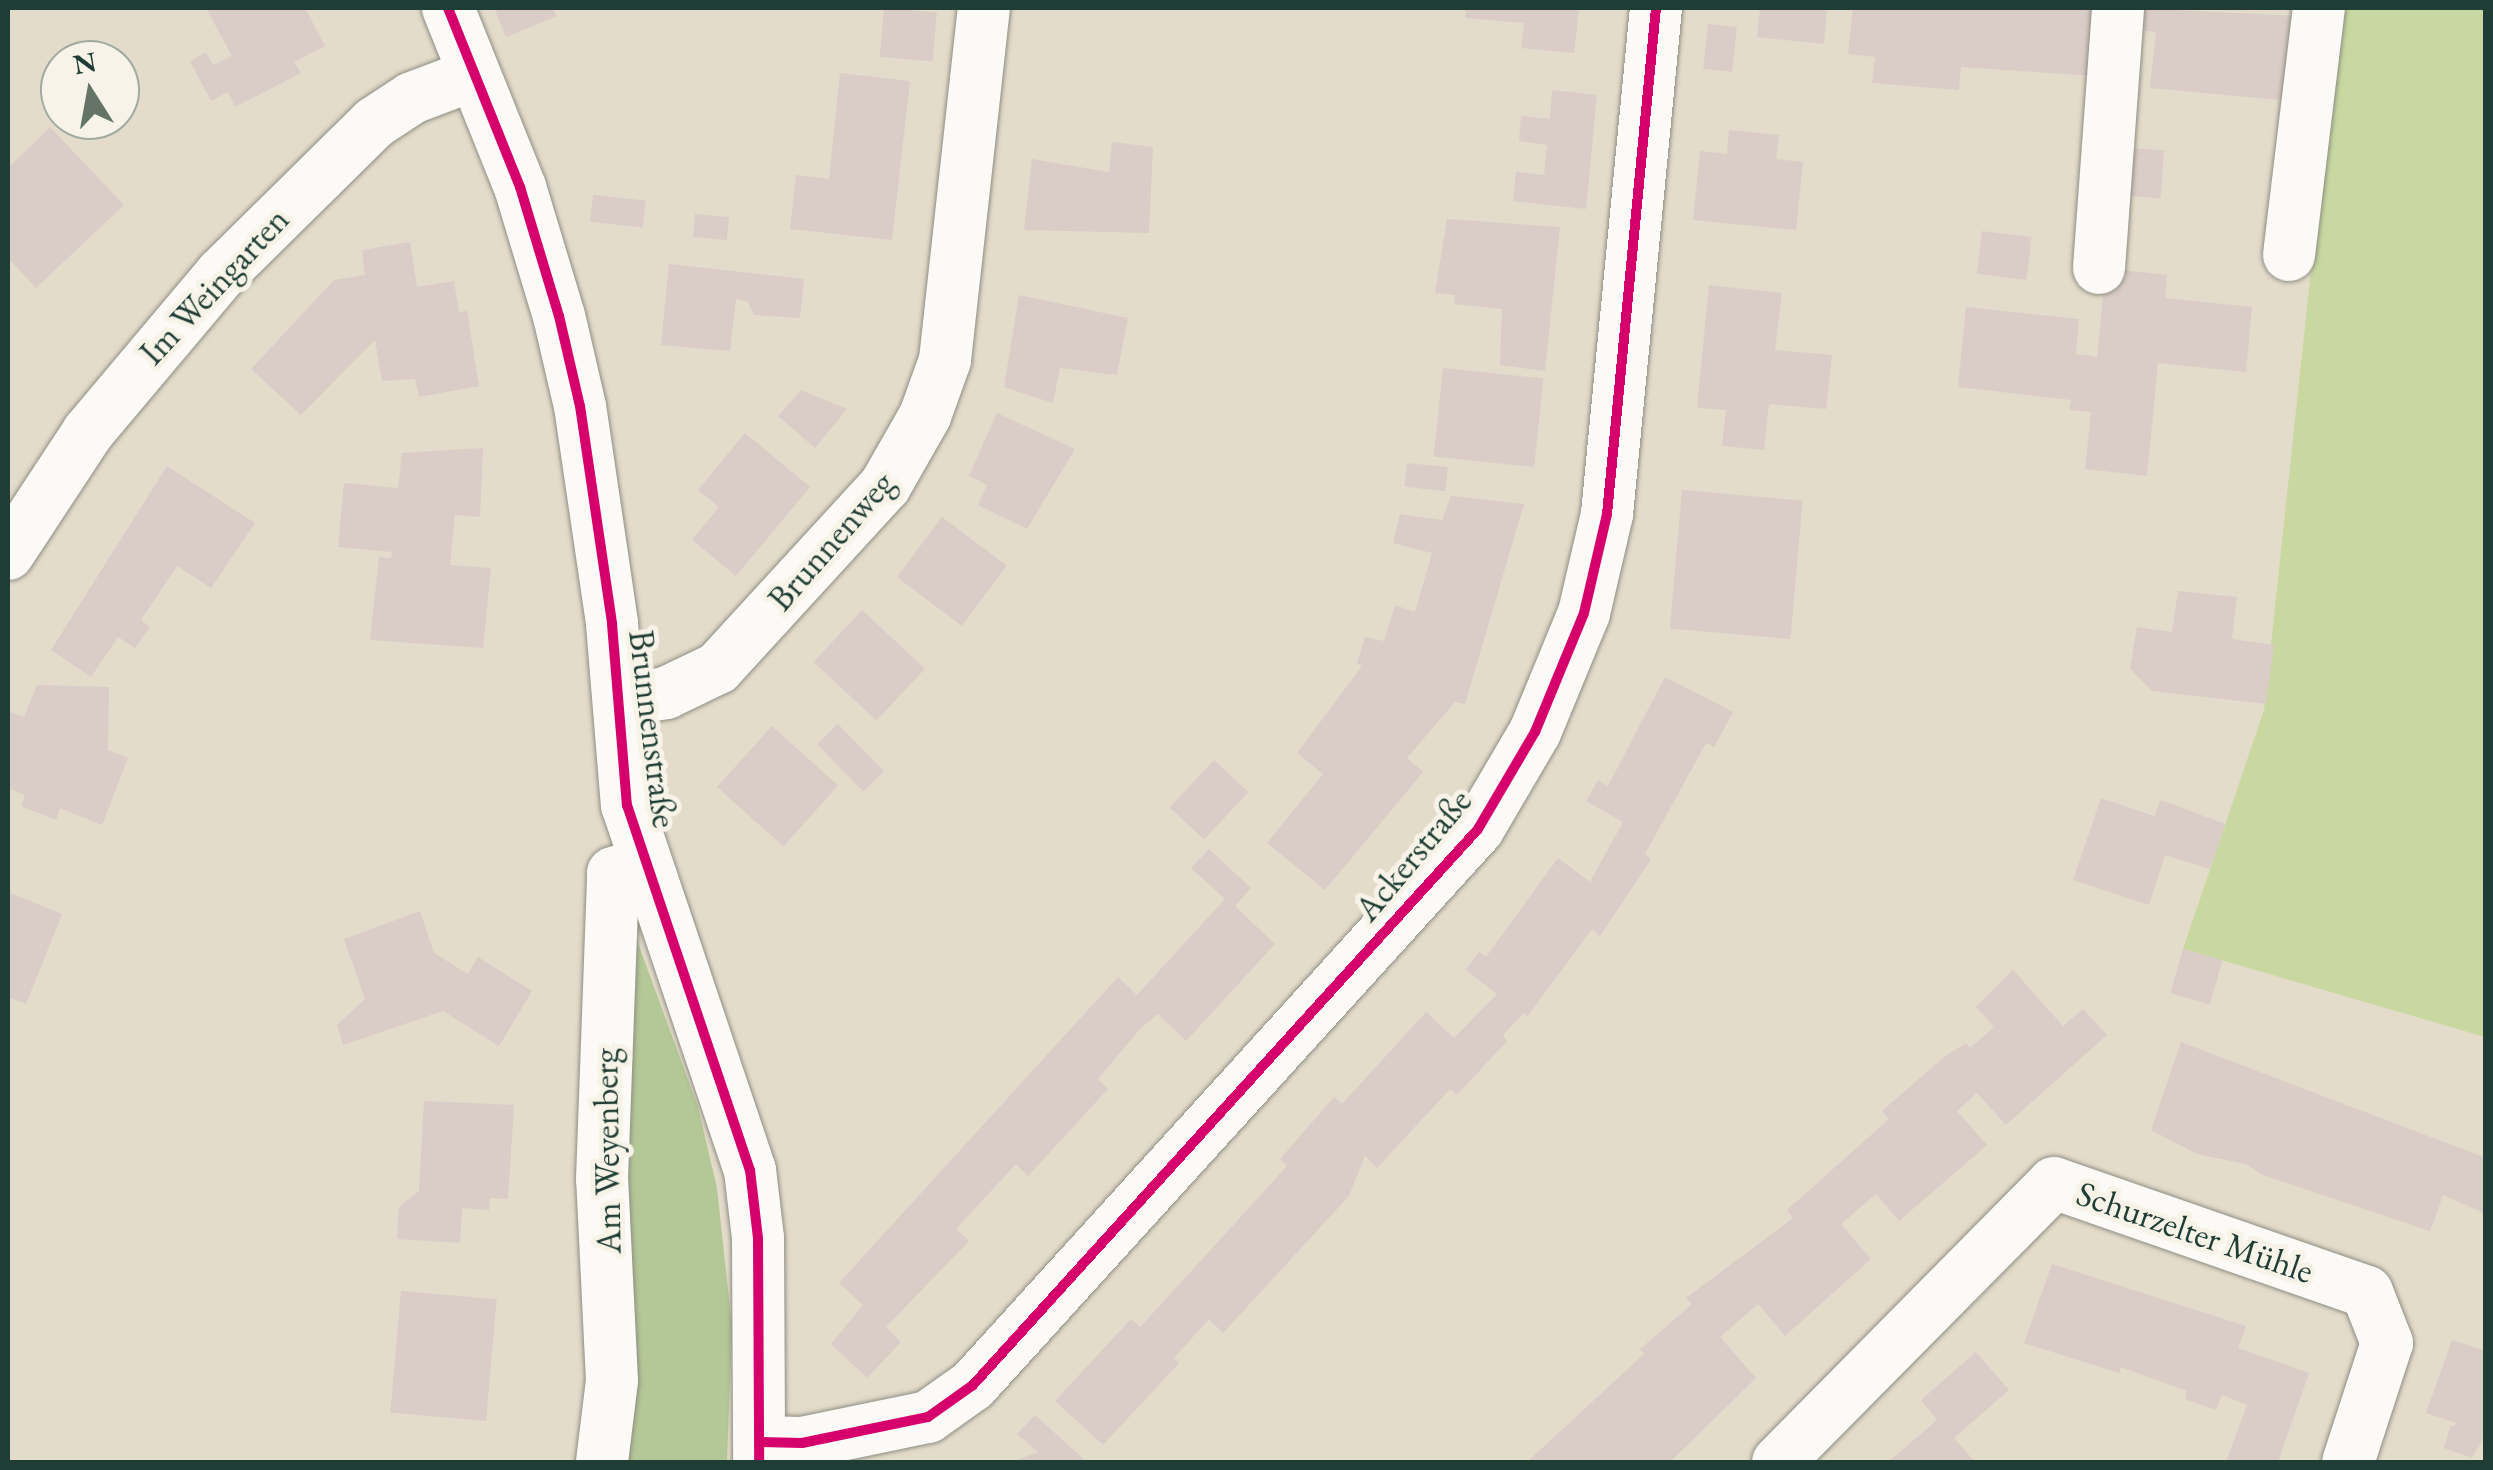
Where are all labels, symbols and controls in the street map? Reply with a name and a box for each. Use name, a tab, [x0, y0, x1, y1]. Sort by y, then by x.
north arrow	[40, 40, 140, 140]
text: N	[70, 43, 99, 82]
street label: Im Weingarten	[131, 199, 297, 373]
street label: Brunnenweg	[759, 463, 903, 619]
street label: Brunnenstraße	[620, 628, 686, 830]
street label: Ackerstraße	[1346, 780, 1480, 930]
street label: Am Weyenberg	[584, 1048, 630, 1254]
street label: Schurzelter Mühle	[2071, 1172, 2319, 1292]

